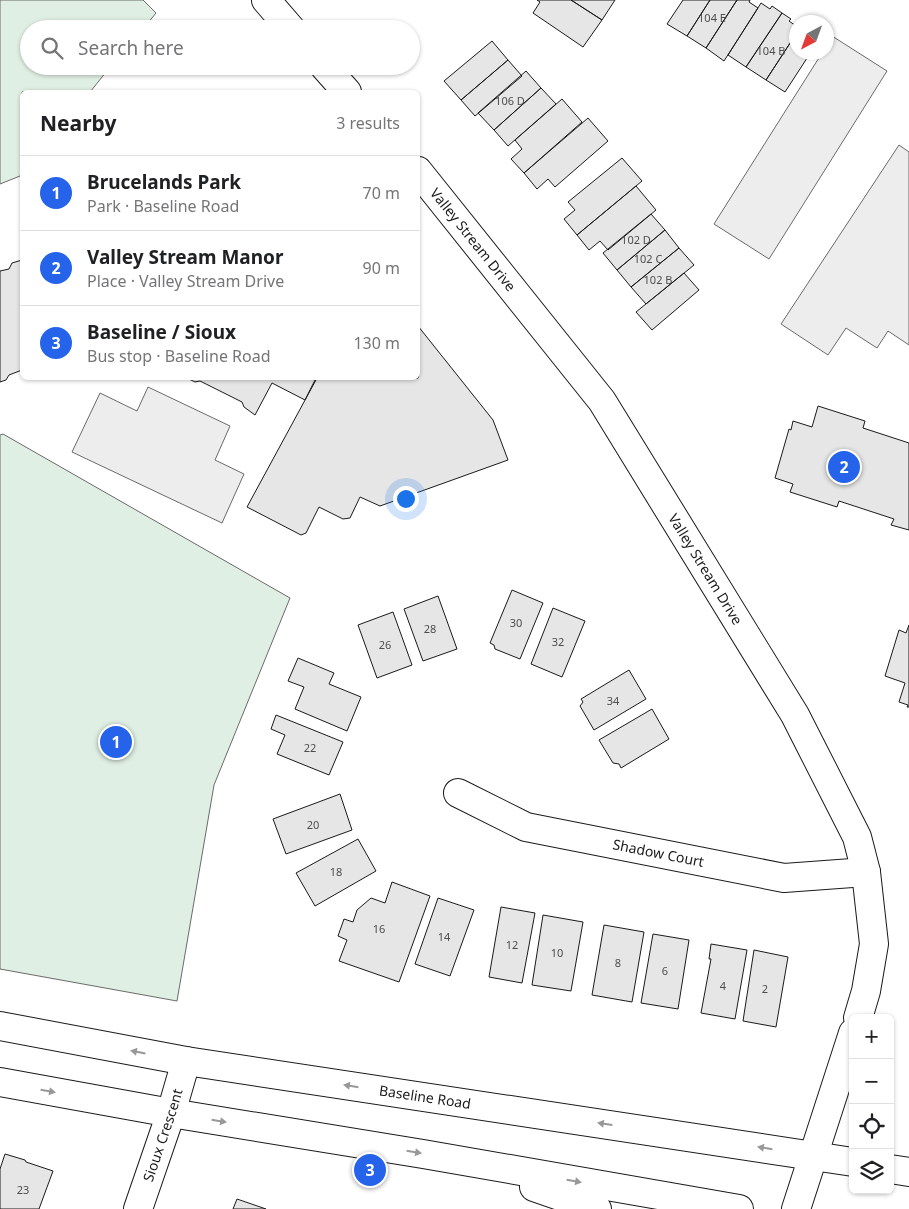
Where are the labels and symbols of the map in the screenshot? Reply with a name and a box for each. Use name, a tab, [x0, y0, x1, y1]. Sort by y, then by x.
house number: 104 E	[698, 10, 726, 25]
north arrow	[789, 15, 834, 60]
house number: 104 B	[757, 43, 785, 58]
house number: 106 D	[495, 93, 525, 108]
street label: Valley Stream Drive	[426, 184, 521, 295]
house number: 102 D	[621, 232, 651, 247]
house number: 102 C	[634, 251, 662, 266]
house number: 102 B	[644, 272, 672, 287]
pin: 2	[828, 448, 860, 486]
your location	[393, 486, 419, 512]
street label: Valley Stream Drive	[664, 510, 747, 628]
house number: 30	[510, 615, 522, 630]
house number: 28	[424, 621, 436, 636]
house number: 32	[552, 634, 564, 649]
house number: 26	[379, 637, 391, 652]
house number: 34	[607, 693, 620, 708]
pin: 1	[100, 723, 132, 761]
house number: 22	[304, 740, 316, 755]
house number: 20	[307, 817, 319, 832]
street label: Shadow Court	[611, 834, 706, 871]
house number: 18	[330, 864, 342, 879]
house number: 16	[373, 921, 385, 936]
house number: 14	[438, 929, 451, 944]
house number: 12	[506, 937, 518, 952]
house number: 10	[551, 945, 563, 960]
house number: 8	[615, 955, 621, 970]
house number: 6	[662, 963, 668, 978]
house number: 4	[720, 978, 727, 993]
house number: 2	[762, 981, 768, 996]
one-way arrow	[130, 1048, 146, 1056]
street label: Baseline Road	[378, 1080, 472, 1113]
one-way arrow	[343, 1082, 359, 1090]
street label: Sioux Crescent	[138, 1086, 187, 1184]
one-way arrow	[40, 1087, 56, 1095]
one-way arrow	[211, 1117, 227, 1125]
one-way arrow	[596, 1120, 612, 1128]
one-way arrow	[757, 1144, 773, 1152]
one-way arrow	[406, 1149, 422, 1157]
pin: 3	[354, 1151, 386, 1189]
one-way arrow	[566, 1177, 582, 1185]
house number: 23	[17, 1182, 29, 1197]

